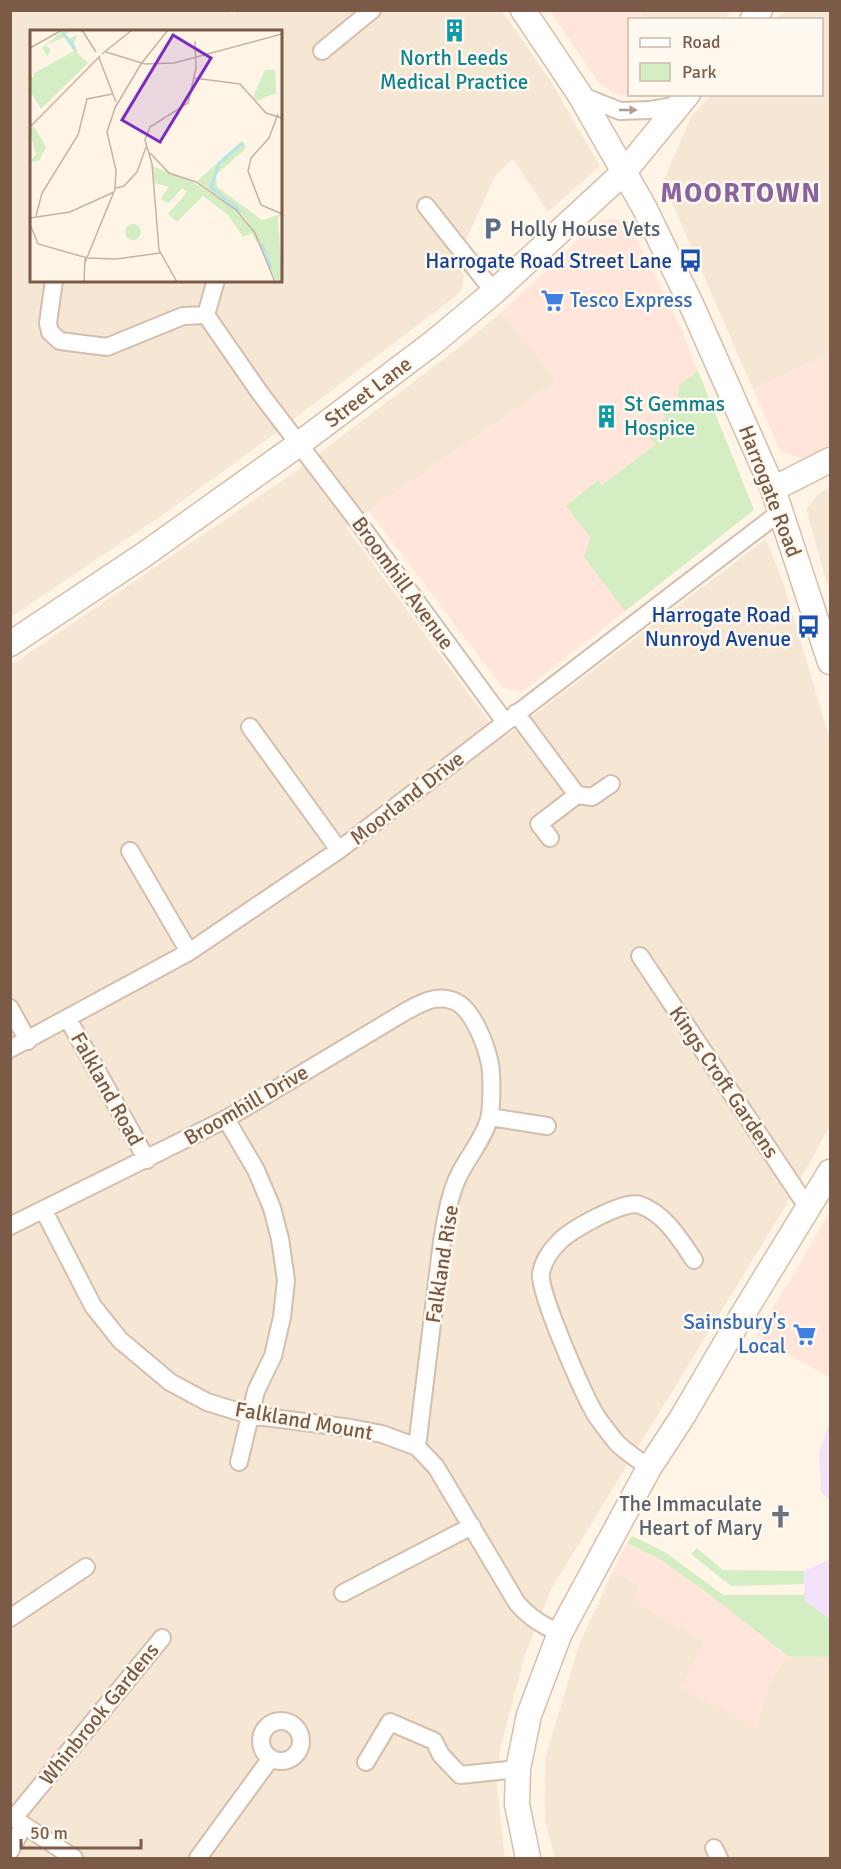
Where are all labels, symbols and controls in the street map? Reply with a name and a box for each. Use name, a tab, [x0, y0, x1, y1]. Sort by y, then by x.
building icon: North Leeds Medical Practice	[441, 17, 467, 43]
legend	[628, 18, 823, 96]
inset map	[30, 30, 282, 282]
text: Road	[682, 31, 721, 53]
place label: North Leeds Medical Practice	[380, 45, 528, 95]
text: Park	[682, 61, 717, 83]
one-way arrow	[619, 105, 638, 115]
district label: MOORTOWN	[660, 177, 822, 210]
parking icon: Holly House Vets	[479, 216, 505, 242]
place label: Holly House Vets	[510, 216, 660, 242]
place label: Harrogate Road Street Lane	[425, 248, 672, 274]
bus stop icon: Harrogate Road Street Lane	[677, 248, 703, 274]
supermarket icon: Tesco Express	[539, 287, 565, 313]
place label: Tesco Express	[570, 287, 693, 313]
street label: Street Lane	[319, 351, 417, 433]
place label: St Gemmas Hospice	[624, 391, 725, 441]
building icon: St Gemmas Hospice	[593, 403, 619, 429]
street label: Harrogate Road	[733, 421, 807, 561]
street label: Broomhill Avenue	[346, 512, 460, 654]
place label: Harrogate Road Nunroyd Avenue	[645, 602, 791, 652]
bus stop icon: Harrogate Road Nunroyd Avenue	[796, 614, 822, 640]
street label: Moorland Drive	[345, 745, 469, 851]
street label: Kings Croft Gardens	[664, 1001, 784, 1163]
street label: Falkland Road	[65, 1027, 149, 1151]
street label: Broomhill Drive	[179, 1059, 313, 1151]
street label: Falkland Rise	[420, 1203, 464, 1325]
place label: Sainsbury's Local	[683, 1309, 786, 1359]
supermarket icon: Sainsbury's Local	[791, 1321, 817, 1347]
street label: Falkland Mount	[233, 1396, 375, 1446]
place label: The Immaculate Heart of Mary	[619, 1491, 762, 1541]
church icon: The Immaculate Heart of Mary	[767, 1503, 793, 1529]
street label: Whinbrook Gardens	[34, 1638, 164, 1790]
scale bar	[21, 1812, 141, 1850]
text: 50 m	[30, 1822, 68, 1844]

